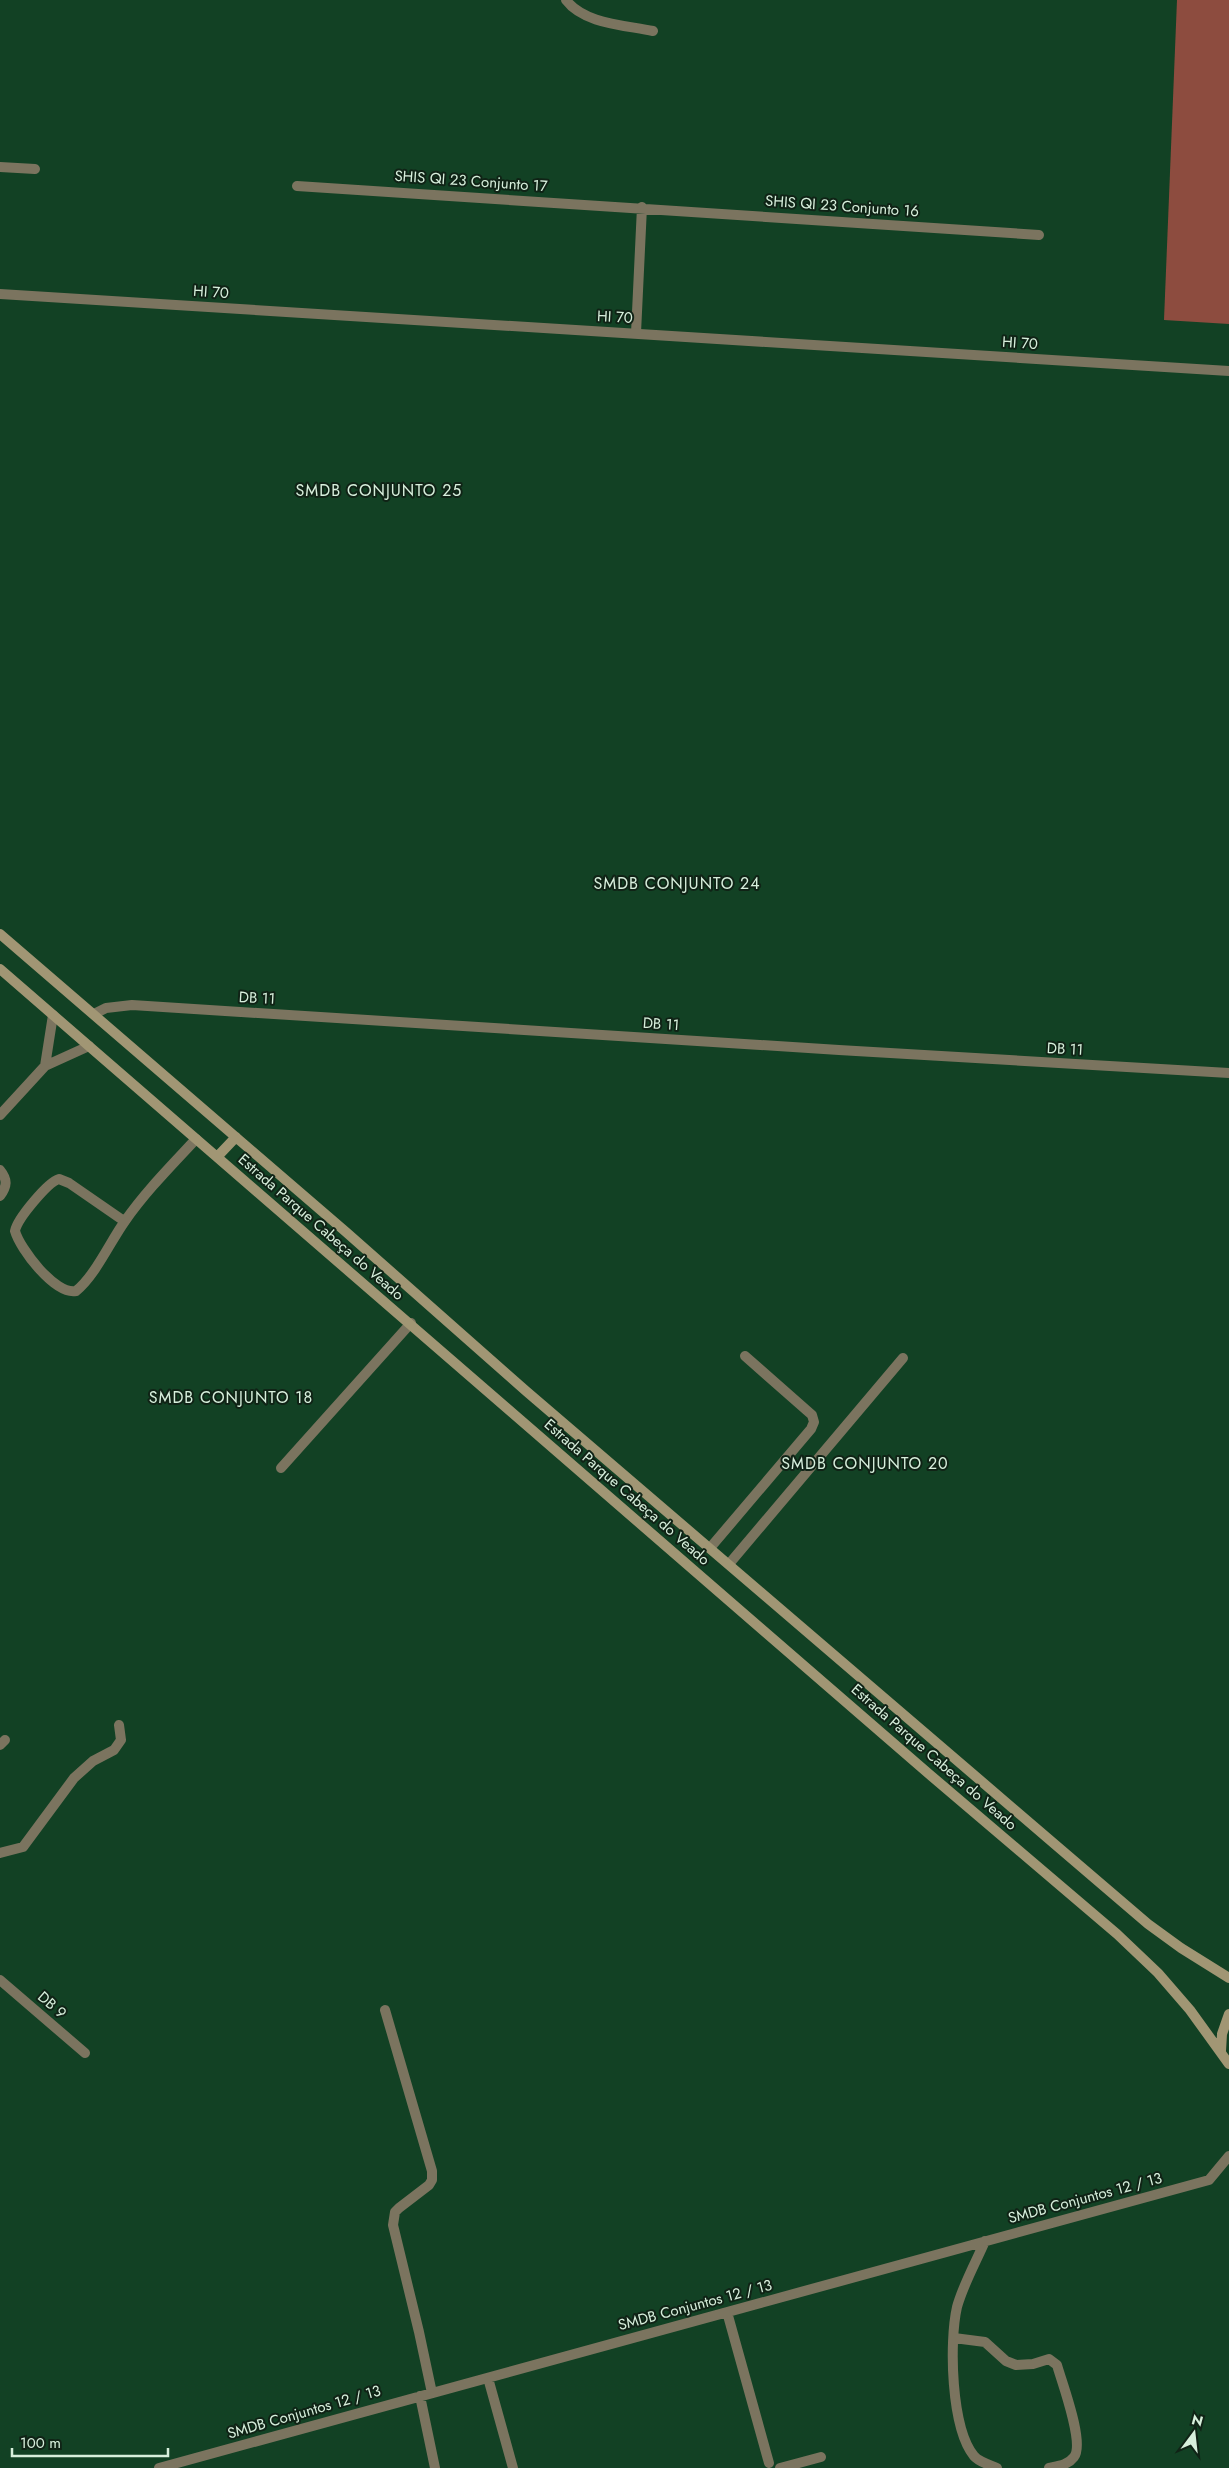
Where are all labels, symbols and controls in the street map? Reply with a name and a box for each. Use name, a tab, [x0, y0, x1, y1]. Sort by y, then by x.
street label: SHIS QI 23 Conjunto 17	[394, 165, 548, 197]
street label: SHIS QI 23 Conjunto 16	[764, 190, 920, 222]
street label: HI 70	[192, 280, 230, 304]
street label: HI 70	[597, 305, 633, 329]
street label: HI 70	[1001, 331, 1039, 355]
district label: SMDB CONJUNTO 25	[296, 479, 462, 502]
district label: SMDB CONJUNTO 24	[593, 872, 761, 895]
street label: DB 11	[238, 986, 276, 1010]
street label: DB 11	[642, 1012, 680, 1036]
street label: DB 11	[1046, 1037, 1084, 1061]
street label: Estrada Parque Cabeça do Veado	[233, 1149, 409, 1305]
district label: SMDB CONJUNTO 18	[149, 1386, 313, 1409]
street label: Estrada Parque Cabeça do Veado	[539, 1414, 715, 1570]
district label: SMDB CONJUNTO 20	[781, 1452, 949, 1475]
street label: Estrada Parque Cabeça do Veado	[846, 1679, 1022, 1835]
street label: DB 9	[33, 1986, 71, 2024]
street label: SMDB Conjuntos 12 / 13	[1006, 2167, 1164, 2229]
street label: SMDB Conjuntos 12 / 13	[616, 2274, 774, 2336]
street label: SMDB Conjuntos 12 / 13	[225, 2380, 383, 2444]
north arrow	[1169, 2408, 1219, 2458]
text: N	[1189, 2409, 1205, 2432]
scale bar	[12, 2426, 169, 2458]
text: 100 m	[20, 2432, 61, 2454]

